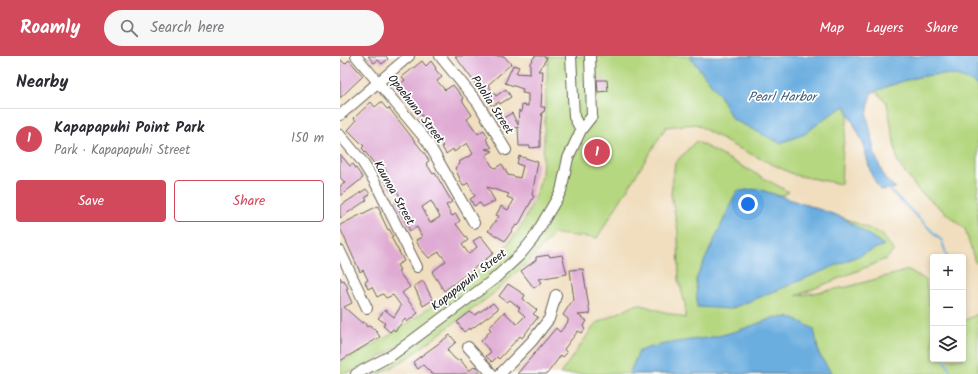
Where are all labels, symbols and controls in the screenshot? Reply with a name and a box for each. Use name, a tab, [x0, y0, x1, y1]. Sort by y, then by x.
search box	[104, 10, 384, 46]
text: Roamly	[20, 13, 80, 43]
text: Search here	[150, 16, 224, 40]
icon: search	[118, 17, 140, 39]
text: Map	[820, 17, 844, 39]
text: Layers	[866, 17, 904, 39]
text: Share	[926, 17, 958, 39]
text: Nearby	[16, 69, 68, 96]
street label: Opaehuna Street	[383, 70, 449, 148]
street label: Pololia Street	[466, 72, 518, 139]
water label: Pearl Harbor	[748, 87, 819, 108]
text: Kapapapuhi Point Park	[54, 116, 204, 140]
text: 1	[27, 128, 31, 149]
text: 150 m	[291, 128, 324, 149]
pin: 1	[584, 137, 610, 167]
text: Park · Kapapapuhi Street	[54, 140, 190, 161]
street label: Kaunoa Street	[368, 157, 420, 229]
button: Save	[16, 180, 166, 222]
button: Share	[174, 180, 324, 222]
your location	[738, 194, 758, 214]
street label: Kapapapuhi Street	[427, 244, 511, 316]
map controls	[930, 254, 966, 362]
button: +	[930, 254, 966, 290]
button: −	[930, 290, 966, 326]
button: layers	[930, 326, 966, 362]

